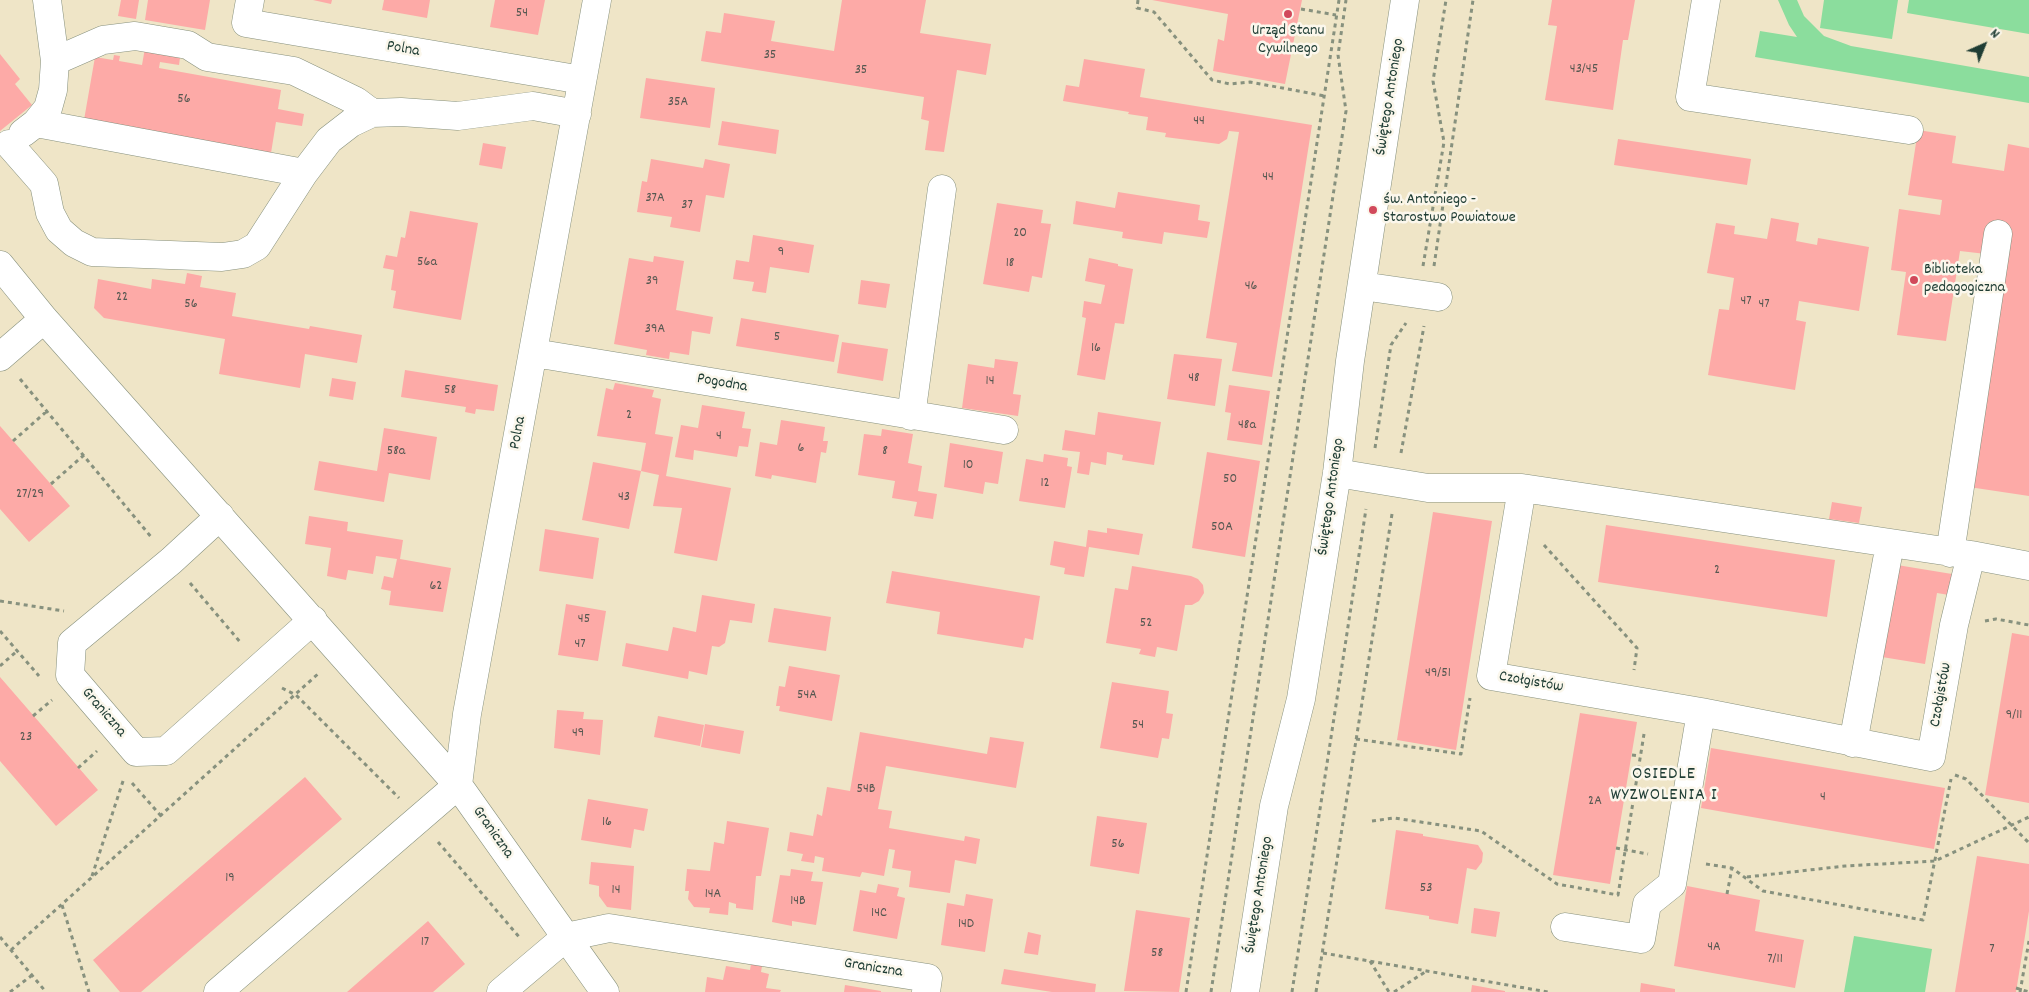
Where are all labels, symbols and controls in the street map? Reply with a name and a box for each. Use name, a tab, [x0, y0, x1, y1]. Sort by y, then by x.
house number: 54	[516, 6, 528, 22]
marker: Urząd Stanu Cywilnego	[1282, 8, 1294, 20]
north arrow	[1959, 20, 2009, 70]
place label: Urząd Stanu Cywilnego	[1252, 22, 1324, 60]
text: N	[1985, 25, 2004, 44]
street label: Świętego Antoniego	[1372, 37, 1410, 157]
street label: Polna	[385, 38, 421, 62]
house number: 35	[764, 48, 776, 64]
house number: 43/45	[1570, 62, 1598, 78]
house number: 35	[855, 63, 867, 79]
house number: 56	[177, 92, 191, 108]
house number: 35A	[668, 95, 688, 111]
house number: 44	[1193, 114, 1205, 130]
house number: 44	[1262, 170, 1274, 186]
house number: 37A	[645, 191, 665, 207]
place label: św. Antoniego - Starostwo Powiatowe	[1383, 191, 1516, 229]
house number: 37	[681, 198, 693, 214]
marker: św. Antoniego - Starostwo Powiatowe	[1367, 204, 1379, 216]
house number: 20	[1013, 226, 1027, 242]
house number: 9	[778, 245, 784, 261]
house number: 56a	[417, 255, 437, 271]
house number: 18	[1006, 256, 1014, 272]
place label: Biblioteka pedagogiczna	[1924, 261, 2005, 299]
house number: 39	[646, 274, 658, 290]
marker: Biblioteka pedagogiczna	[1908, 274, 1920, 286]
house number: 46	[1245, 279, 1257, 295]
house number: 22	[116, 290, 128, 306]
house number: 47	[1740, 294, 1752, 310]
house number: 56	[184, 297, 198, 313]
house number: 47	[1758, 297, 1770, 313]
house number: 39A	[645, 322, 665, 338]
house number: 5	[774, 330, 780, 346]
house number: 16	[1091, 341, 1101, 357]
street label: Pogodna	[695, 370, 749, 398]
house number: 48	[1188, 371, 1200, 387]
house number: 14	[986, 374, 994, 390]
house number: 58	[444, 383, 456, 399]
house number: 2	[626, 408, 632, 424]
street label: Polna	[506, 415, 532, 451]
house number: 48a	[1238, 418, 1256, 434]
house number: 4	[716, 429, 722, 445]
street label: Świętego Antoniego	[1314, 437, 1350, 557]
house number: 6	[798, 441, 804, 457]
house number: 58a	[387, 444, 405, 460]
house number: 8	[882, 444, 888, 460]
house number: 10	[963, 458, 973, 474]
house number: 50	[1223, 472, 1237, 488]
house number: 12	[1040, 476, 1050, 492]
house number: 27/29	[16, 487, 44, 503]
house number: 43	[618, 490, 630, 506]
house number: 50A	[1211, 520, 1233, 536]
house number: 2	[1714, 563, 1720, 579]
house number: 62	[430, 579, 442, 595]
house number: 45	[578, 612, 590, 628]
house number: 52	[1140, 616, 1152, 632]
house number: 47	[574, 637, 586, 653]
street label: Czołgistów	[1927, 661, 1957, 729]
house number: 49/51	[1425, 666, 1451, 682]
street label: Czołgistów	[1497, 668, 1565, 698]
street label: Graniczna	[76, 684, 130, 742]
house number: 54A	[797, 688, 817, 704]
house number: 9/11	[2006, 708, 2022, 724]
house number: 54	[1132, 718, 1144, 734]
house number: 49	[572, 726, 584, 742]
house number: 23	[20, 730, 32, 746]
district label: OSIEDLE WYZWOLENIA I	[1609, 765, 1719, 808]
house number: 54B	[857, 782, 875, 798]
house number: 4	[1820, 790, 1826, 806]
house number: 2A	[1588, 794, 1602, 810]
street label: Graniczna	[467, 803, 517, 863]
house number: 16	[602, 815, 612, 831]
street label: Świętego Antoniego	[1241, 835, 1279, 955]
house number: 56	[1111, 837, 1125, 853]
house number: 19	[225, 871, 235, 887]
house number: 53	[1420, 881, 1432, 897]
house number: 14	[612, 883, 620, 899]
house number: 14A	[705, 887, 721, 903]
house number: 14B	[790, 894, 806, 910]
house number: 14C	[871, 906, 887, 922]
house number: 14D	[958, 917, 974, 933]
house number: 17	[421, 935, 429, 951]
house number: 4A	[1707, 940, 1721, 956]
house number: 7	[1989, 942, 1995, 958]
house number: 58	[1151, 946, 1163, 962]
house number: 7/11	[1767, 952, 1783, 968]
street label: Graniczna	[842, 955, 904, 983]

